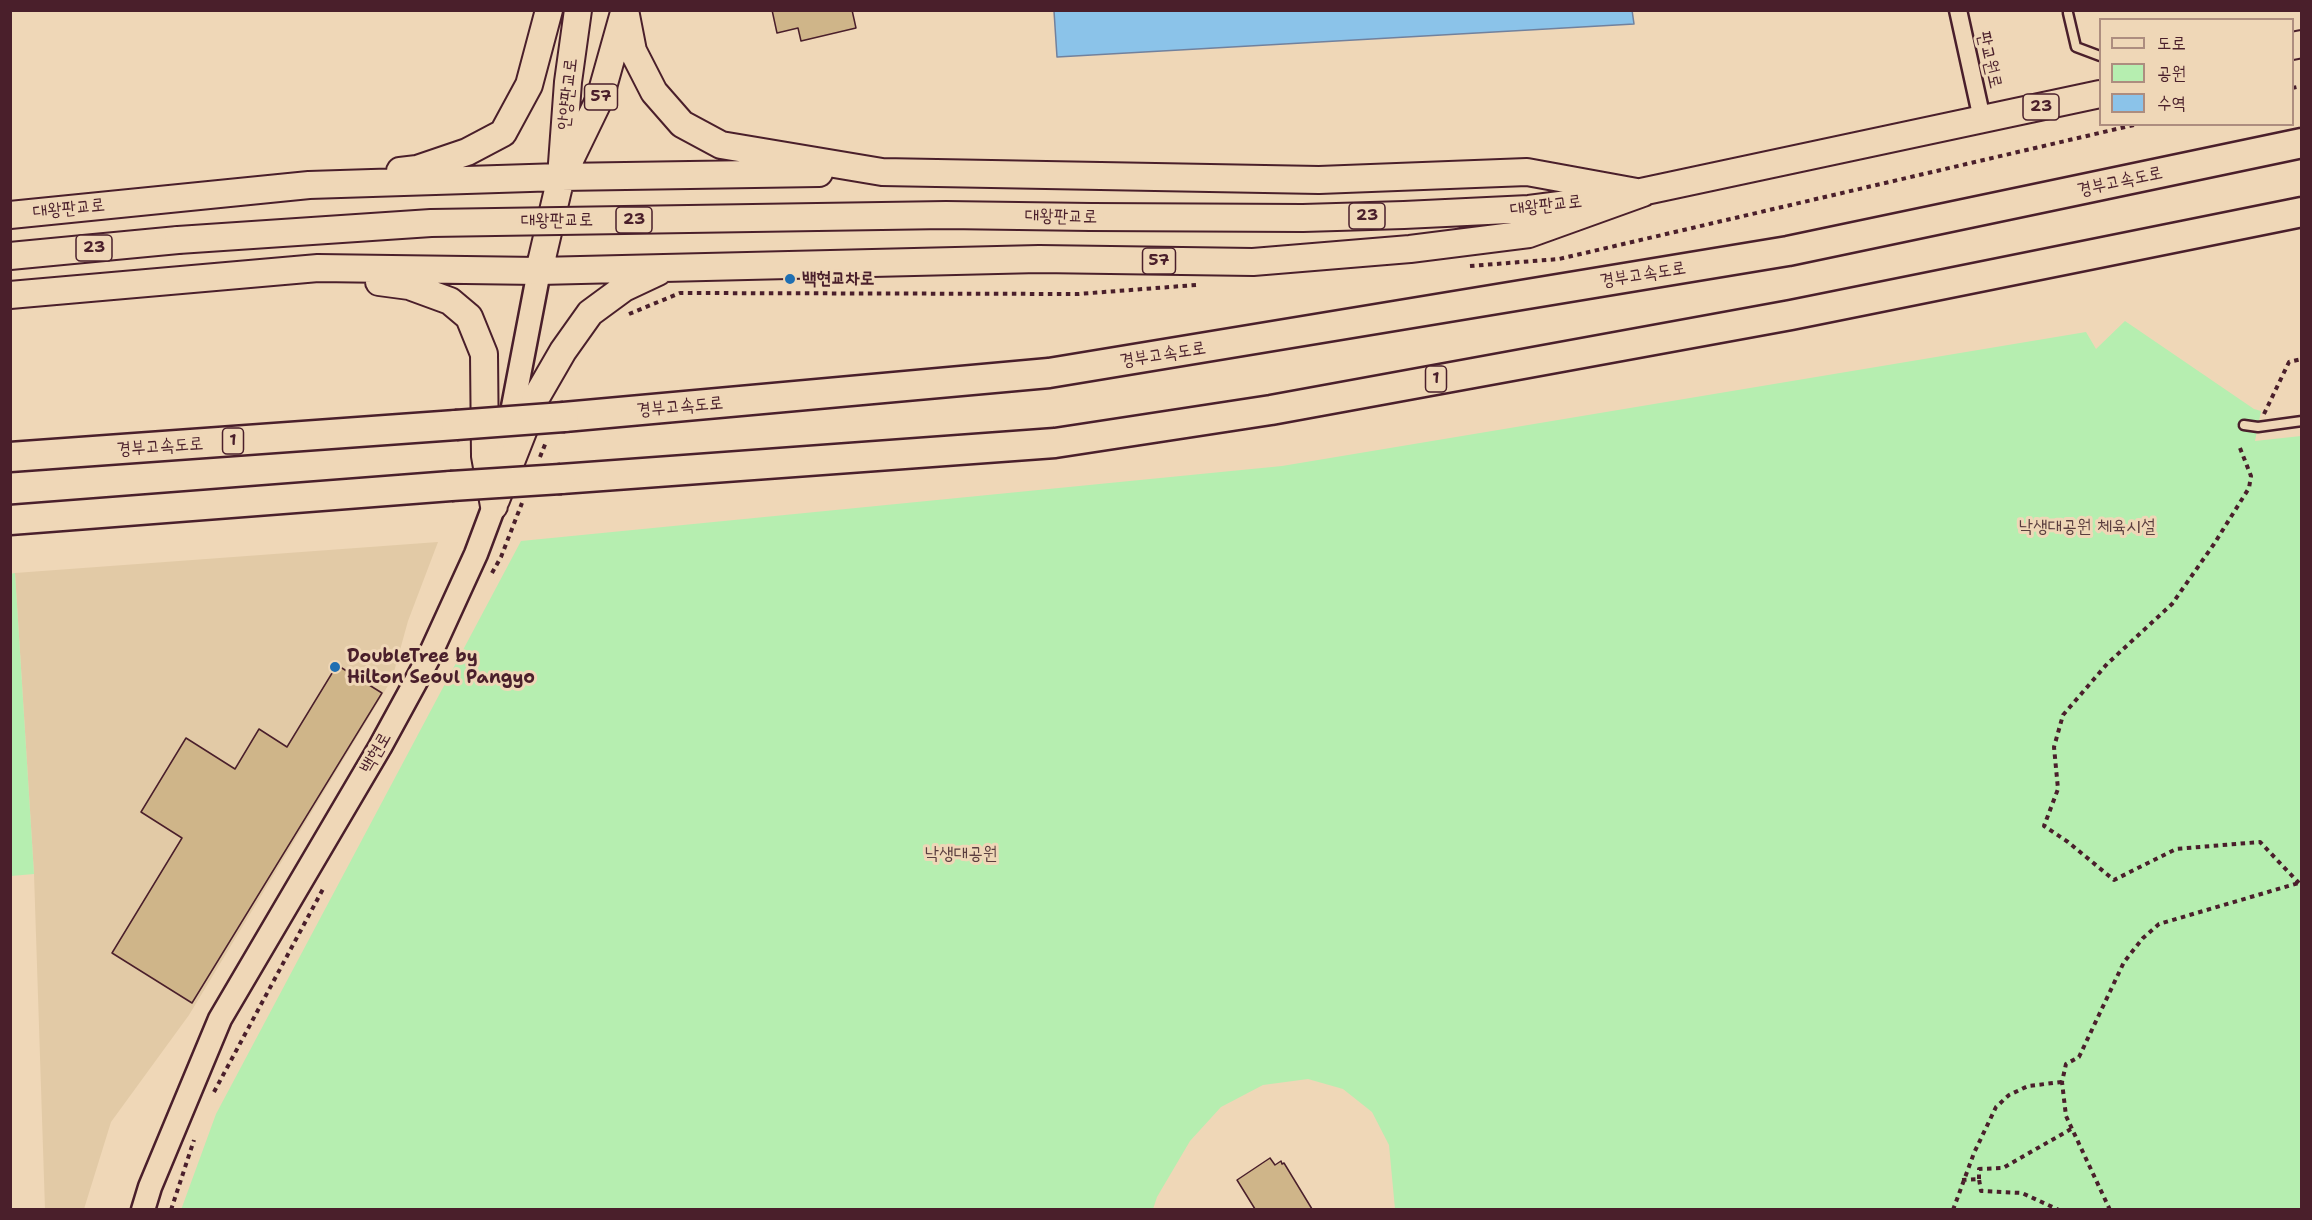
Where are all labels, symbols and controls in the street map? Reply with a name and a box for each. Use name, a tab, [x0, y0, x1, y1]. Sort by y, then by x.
legend	[2099, 18, 2294, 126]
street label: 판교원로	[1972, 29, 2006, 91]
text: 도로	[2157, 31, 2186, 55]
street label: 안양판교로	[553, 57, 583, 131]
text: 공원	[2157, 61, 2186, 85]
road number: 57	[584, 84, 618, 110]
text: 수역	[2157, 91, 2186, 115]
road number: 23	[2023, 94, 2059, 120]
street label: 경부고속도로	[2075, 162, 2165, 202]
street label: 대왕판교로	[1509, 191, 1583, 221]
street label: 대왕판교로	[32, 194, 106, 224]
road number: 23	[1349, 203, 1385, 229]
street label: 대왕판교로	[1025, 206, 1097, 228]
road number: 23	[616, 207, 652, 233]
street label: 대왕판교로	[521, 210, 593, 232]
road number: 23	[76, 235, 112, 261]
road number: 57	[1142, 248, 1176, 274]
street label: 경부고속도로	[1598, 258, 1688, 292]
place label: 백현교차로	[802, 268, 874, 290]
marker: 백현교차로	[783, 272, 797, 286]
street label: 경부고속도로	[1118, 338, 1208, 372]
road number: 1	[1426, 366, 1446, 392]
street label: 경부고속도로	[636, 392, 724, 422]
road number: 1	[222, 428, 244, 454]
street label: 경부고속도로	[116, 433, 204, 461]
park label: 낙생대공원 체육시설	[2019, 516, 2155, 538]
place label: DoubleTree by Hilton Seoul Pangyo	[347, 646, 535, 688]
marker: DoubleTree by Hilton Seoul Pangyo	[328, 660, 342, 674]
street label: 백현로	[356, 729, 396, 777]
park label: 낙생대공원	[925, 843, 997, 865]

